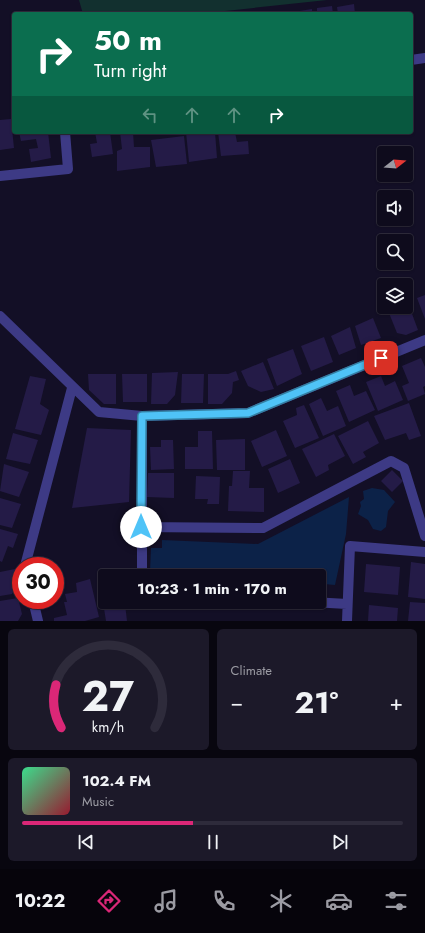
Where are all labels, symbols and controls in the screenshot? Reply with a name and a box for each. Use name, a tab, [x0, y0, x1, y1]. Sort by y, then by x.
text: 50 m	[94, 20, 162, 61]
icon: right	[28, 28, 80, 80]
text: Turn right	[94, 58, 166, 84]
icon: left	[139, 104, 161, 126]
icon: ahead	[181, 104, 203, 126]
icon: ahead	[223, 104, 245, 126]
icon: right	[265, 104, 287, 126]
north arrow	[377, 146, 413, 182]
map controls	[377, 146, 413, 314]
button: sound	[377, 190, 413, 226]
button: search	[377, 234, 413, 270]
button: layers	[377, 278, 413, 314]
pin	[364, 341, 398, 375]
icon: arrive	[370, 347, 392, 369]
position arrow	[120, 506, 162, 548]
speed limit sign: 30	[12, 557, 64, 609]
text: 10:23 · 1 min · 170 m	[137, 578, 287, 600]
text: Climate	[231, 661, 272, 680]
text: 27	[82, 665, 134, 726]
text: 21°	[295, 681, 338, 724]
text: −	[231, 686, 243, 718]
text: +	[389, 686, 403, 718]
text: km/h	[92, 716, 124, 736]
text: 102.4 FM	[82, 770, 151, 792]
text: Music	[82, 792, 114, 811]
icon: previous	[75, 831, 97, 853]
icon: pause	[202, 831, 224, 853]
icon: next	[329, 831, 351, 853]
icon: directions	[95, 887, 123, 915]
icon: music	[152, 887, 180, 915]
icon: phone	[210, 887, 238, 915]
icon: climate	[267, 887, 295, 915]
icon: car	[325, 887, 353, 915]
icon: filters	[382, 887, 410, 915]
text: 10:22	[15, 888, 65, 914]

